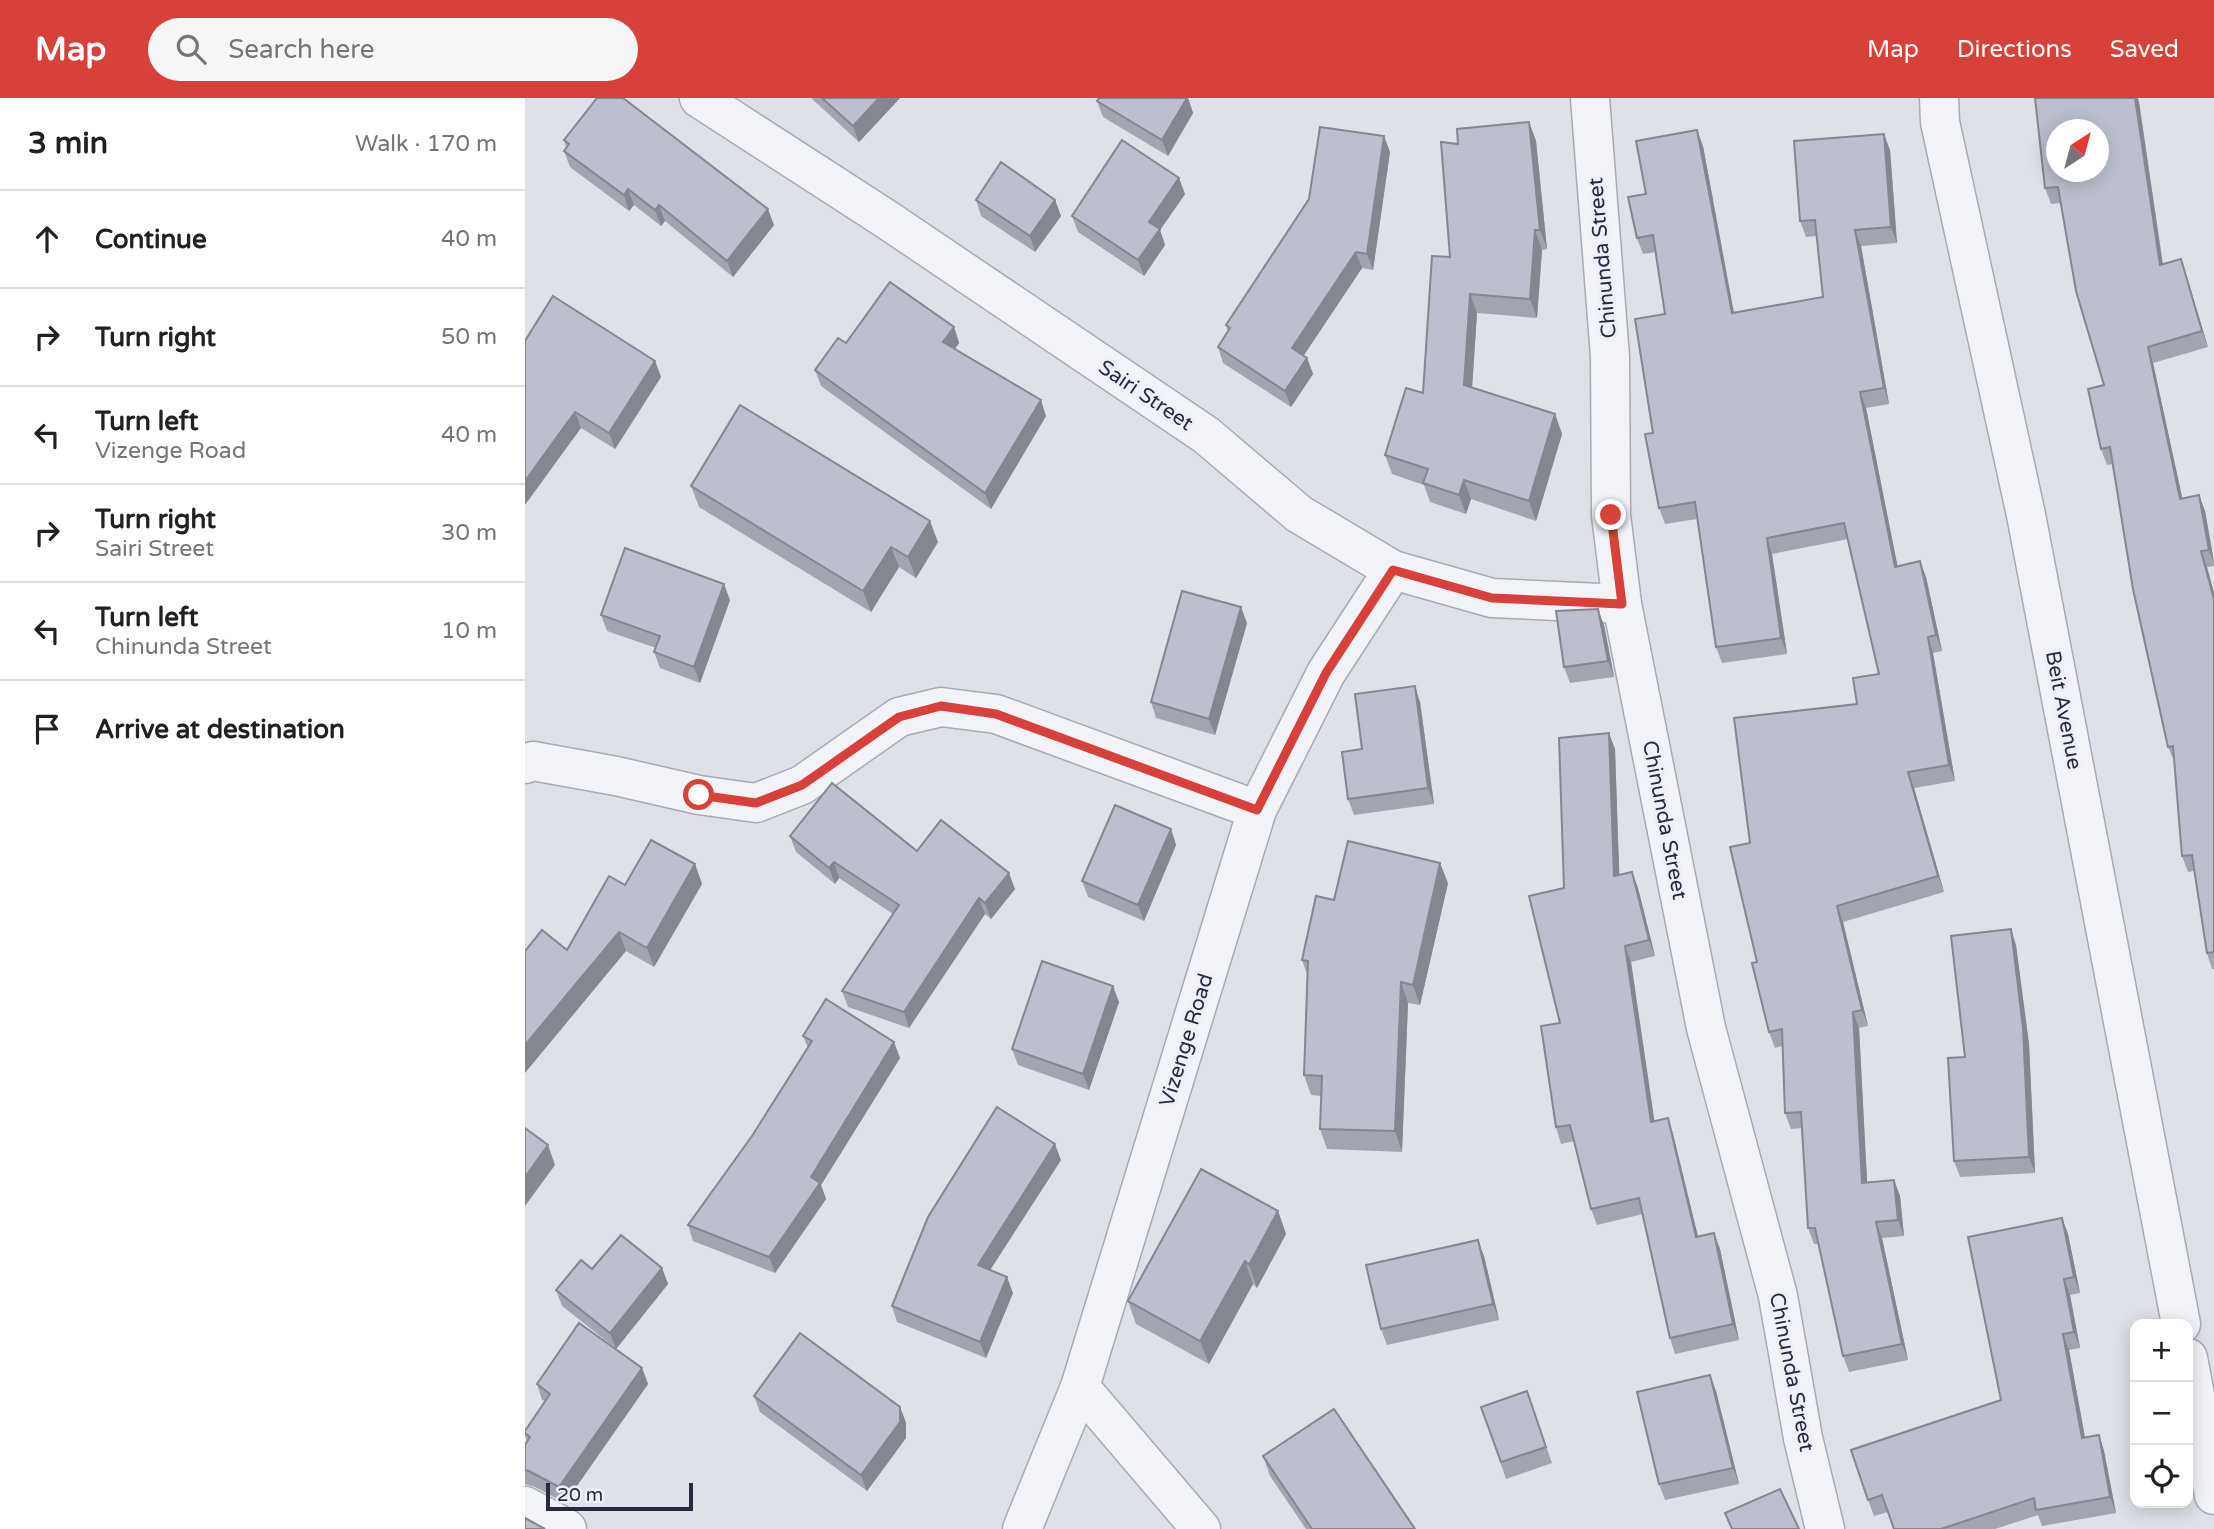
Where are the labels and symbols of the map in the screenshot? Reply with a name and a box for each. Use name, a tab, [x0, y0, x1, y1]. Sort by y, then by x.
north arrow	[2046, 119, 2109, 182]
street label: Chinunda Street	[1583, 176, 1622, 339]
street label: Sairi Street	[1094, 355, 1198, 436]
route end	[1595, 499, 1626, 530]
street label: Beit Avenue	[2040, 649, 2087, 772]
street label: Chinunda Street	[1637, 738, 1692, 902]
route start	[683, 779, 714, 810]
street label: Vizenge Road	[1154, 970, 1219, 1110]
street label: Chinunda Street	[1764, 1290, 1819, 1454]
scale bar	[546, 1480, 693, 1512]

